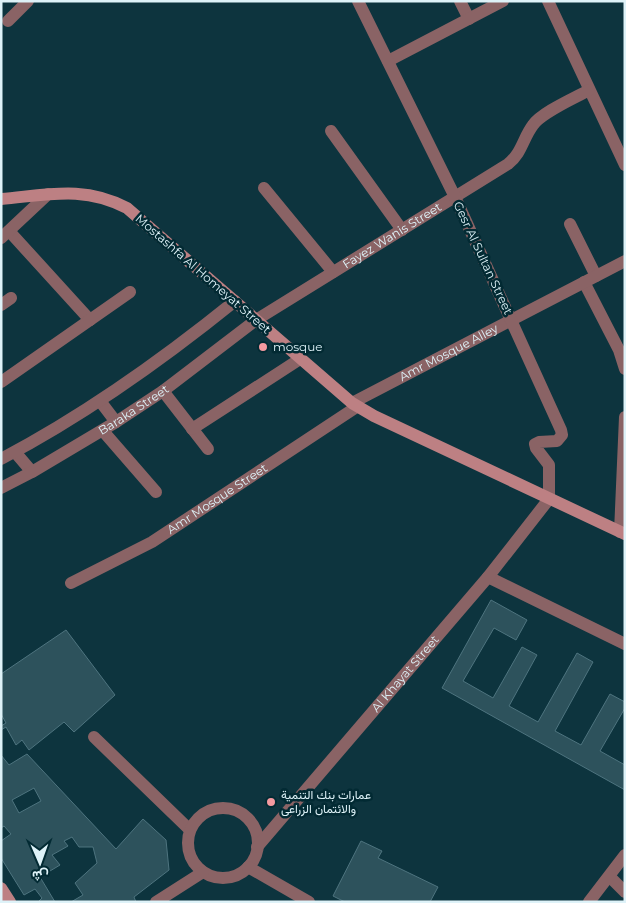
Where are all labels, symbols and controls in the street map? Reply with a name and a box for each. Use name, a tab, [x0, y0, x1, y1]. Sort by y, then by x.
street label: Fayez Wanis Street	[340, 199, 444, 272]
street label: Gesr Al Sultan Street	[451, 199, 516, 317]
street label: Mostashfa Al Homeyat Street	[133, 211, 274, 337]
street label: Amr Mosque Alley	[396, 320, 501, 384]
place label: mosque	[273, 339, 323, 354]
marker: mosque	[257, 341, 269, 353]
street label: Baraka Street	[95, 381, 172, 438]
street label: Amr Mosque Street	[164, 460, 270, 537]
street label: Al Khayat Street	[368, 632, 442, 715]
place label: عمارات بنك التنمية والائتمان الزراعى	[281, 787, 371, 817]
marker: عمارات بنك التنمية والائتمان الزراعى	[265, 796, 277, 808]
north arrow	[15, 838, 65, 888]
text: ش	[32, 867, 49, 885]

